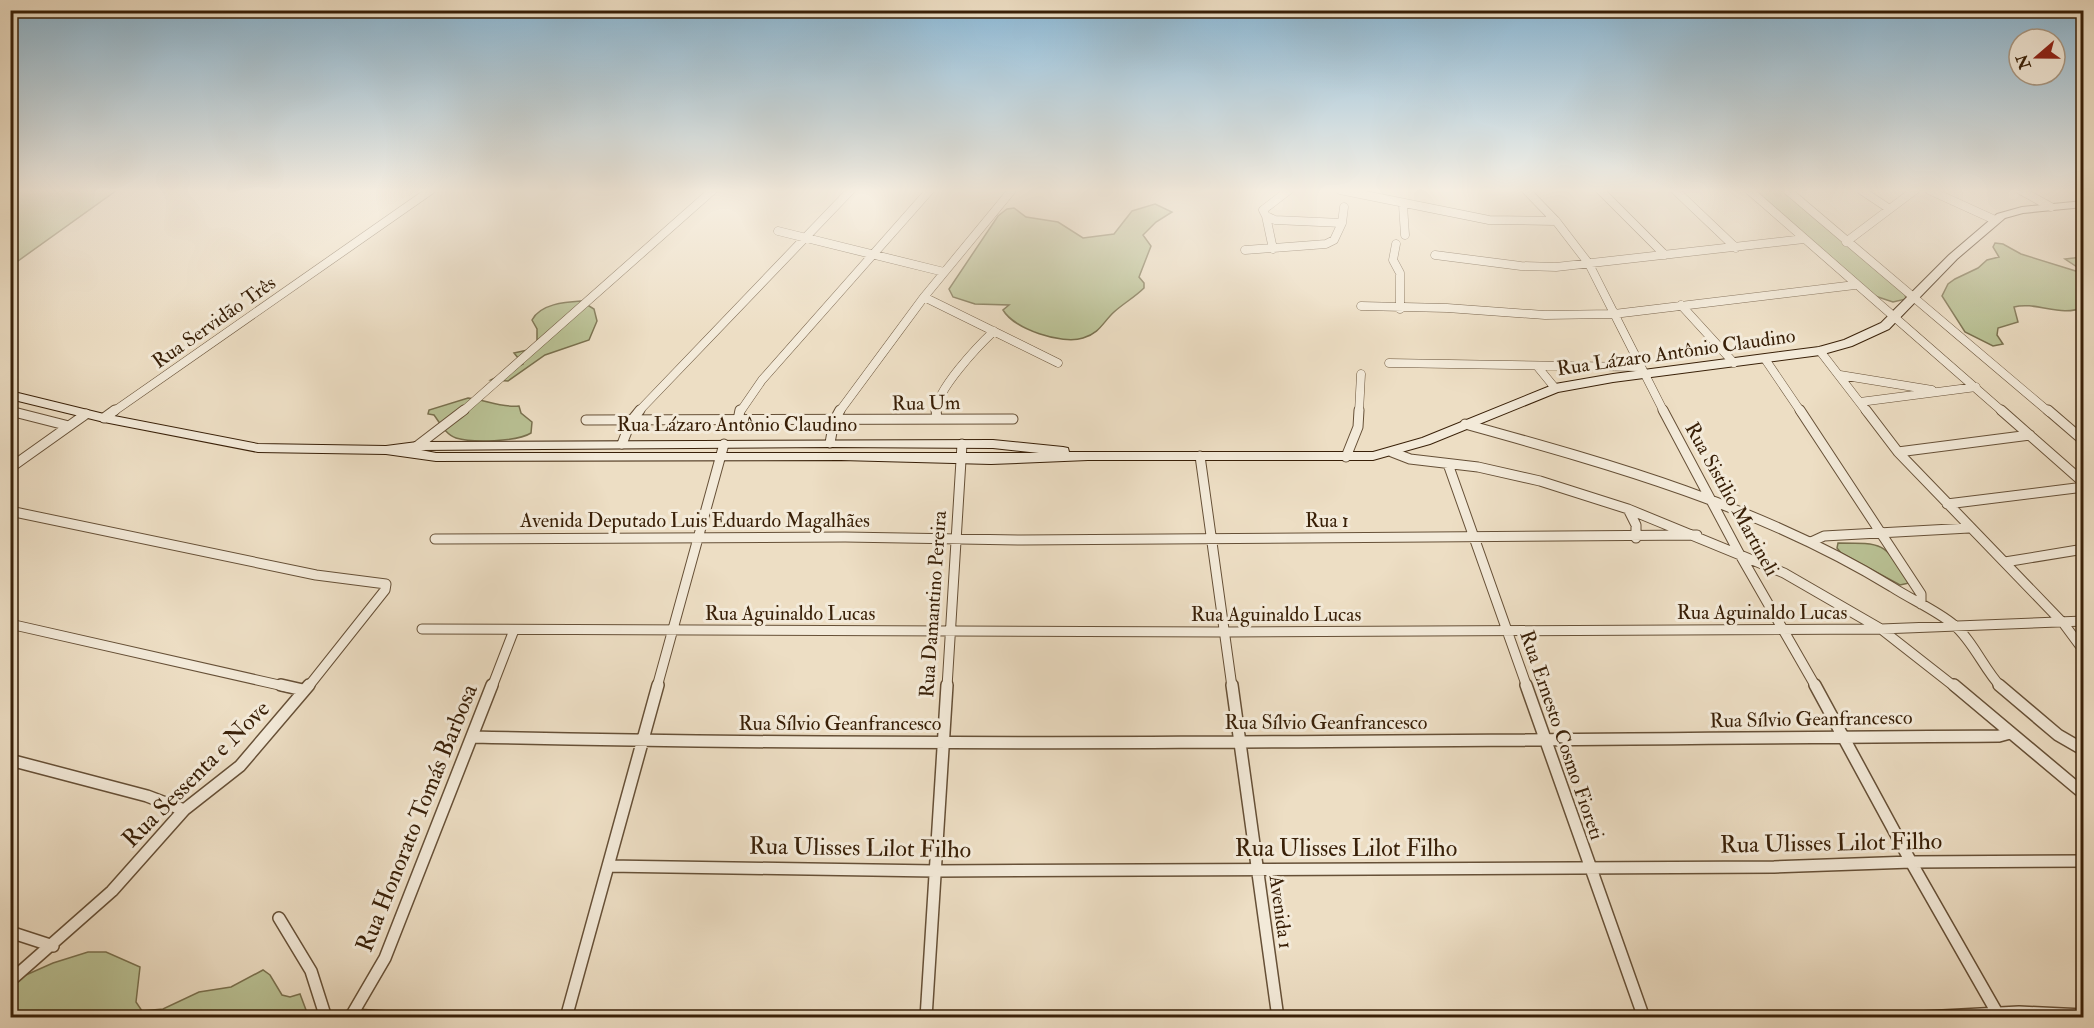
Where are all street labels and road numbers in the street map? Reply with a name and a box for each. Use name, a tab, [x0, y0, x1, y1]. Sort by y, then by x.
street label: Rua Servidão Três	[147, 270, 281, 374]
street label: Rua Lázaro Antônio Claudino	[1555, 323, 1797, 381]
street label: Rua Um	[891, 390, 961, 416]
street label: Rua Lázaro Antônio Claudino	[617, 412, 857, 437]
street label: Rua Sistilio Martineli	[1679, 418, 1785, 580]
street label: Avenida Deputado Luis Eduardo Magalhães	[519, 508, 870, 534]
street label: Rua 1	[1305, 508, 1349, 533]
street label: Rua Damantino Pereira	[914, 509, 952, 698]
street label: Rua Aguinaldo Lucas	[1677, 600, 1847, 625]
street label: Rua Aguinaldo Lucas	[705, 601, 875, 626]
street label: Rua Aguinaldo Lucas	[1191, 602, 1361, 627]
street label: Rua Ernesto Cosmo Fioreti	[1514, 627, 1610, 843]
street label: Rua Honorato Tomás Barbosa	[349, 678, 485, 956]
street label: Rua Sessenta e Nove	[116, 694, 276, 854]
street label: Rua Sílvio Geanfrancesco	[1709, 705, 1913, 733]
street label: Rua Sílvio Geanfrancesco	[1224, 710, 1428, 735]
street label: Rua Sílvio Geanfrancesco	[738, 711, 942, 736]
street label: Rua Ulisses Lilot Filho	[1720, 826, 1942, 860]
street label: Rua Ulisses Lilot Filho	[749, 831, 971, 865]
street label: Rua Ulisses Lilot Filho	[1235, 833, 1457, 864]
street label: Avenida 1	[1263, 873, 1299, 950]

